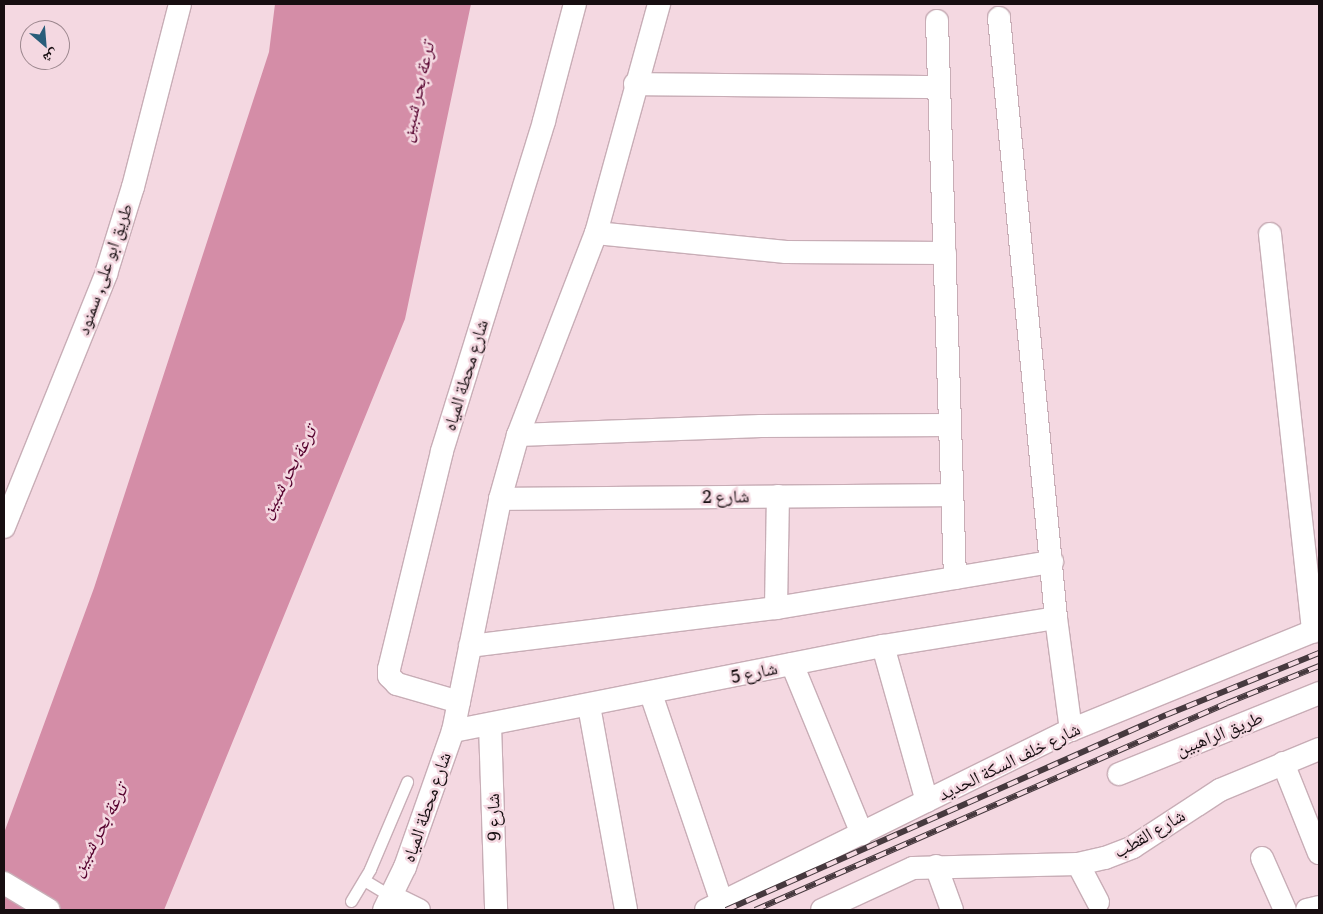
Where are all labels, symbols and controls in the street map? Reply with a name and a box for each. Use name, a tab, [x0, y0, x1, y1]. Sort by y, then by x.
north arrow	[20, 20, 70, 70]
water label: ترعة بحر شبين	[394, 40, 438, 144]
text: ش	[40, 45, 63, 70]
street label: طريق ابو على, سمنود	[71, 200, 137, 338]
street label: شارع محطة المياه	[438, 317, 492, 433]
water label: ترعة بحر شبين	[253, 422, 321, 522]
street label: شارع 2	[702, 485, 750, 507]
street label: شارع 5	[729, 657, 779, 687]
street label: طريق الراهبين	[1173, 706, 1265, 760]
street label: شارع خلف السكة الحديد	[934, 717, 1084, 805]
street label: شارع محطة المياه	[397, 749, 455, 865]
water label: ترعة بحر شبين	[64, 780, 132, 880]
street label: شارع 9	[481, 793, 505, 841]
street label: شارع القطب	[1109, 804, 1189, 862]

